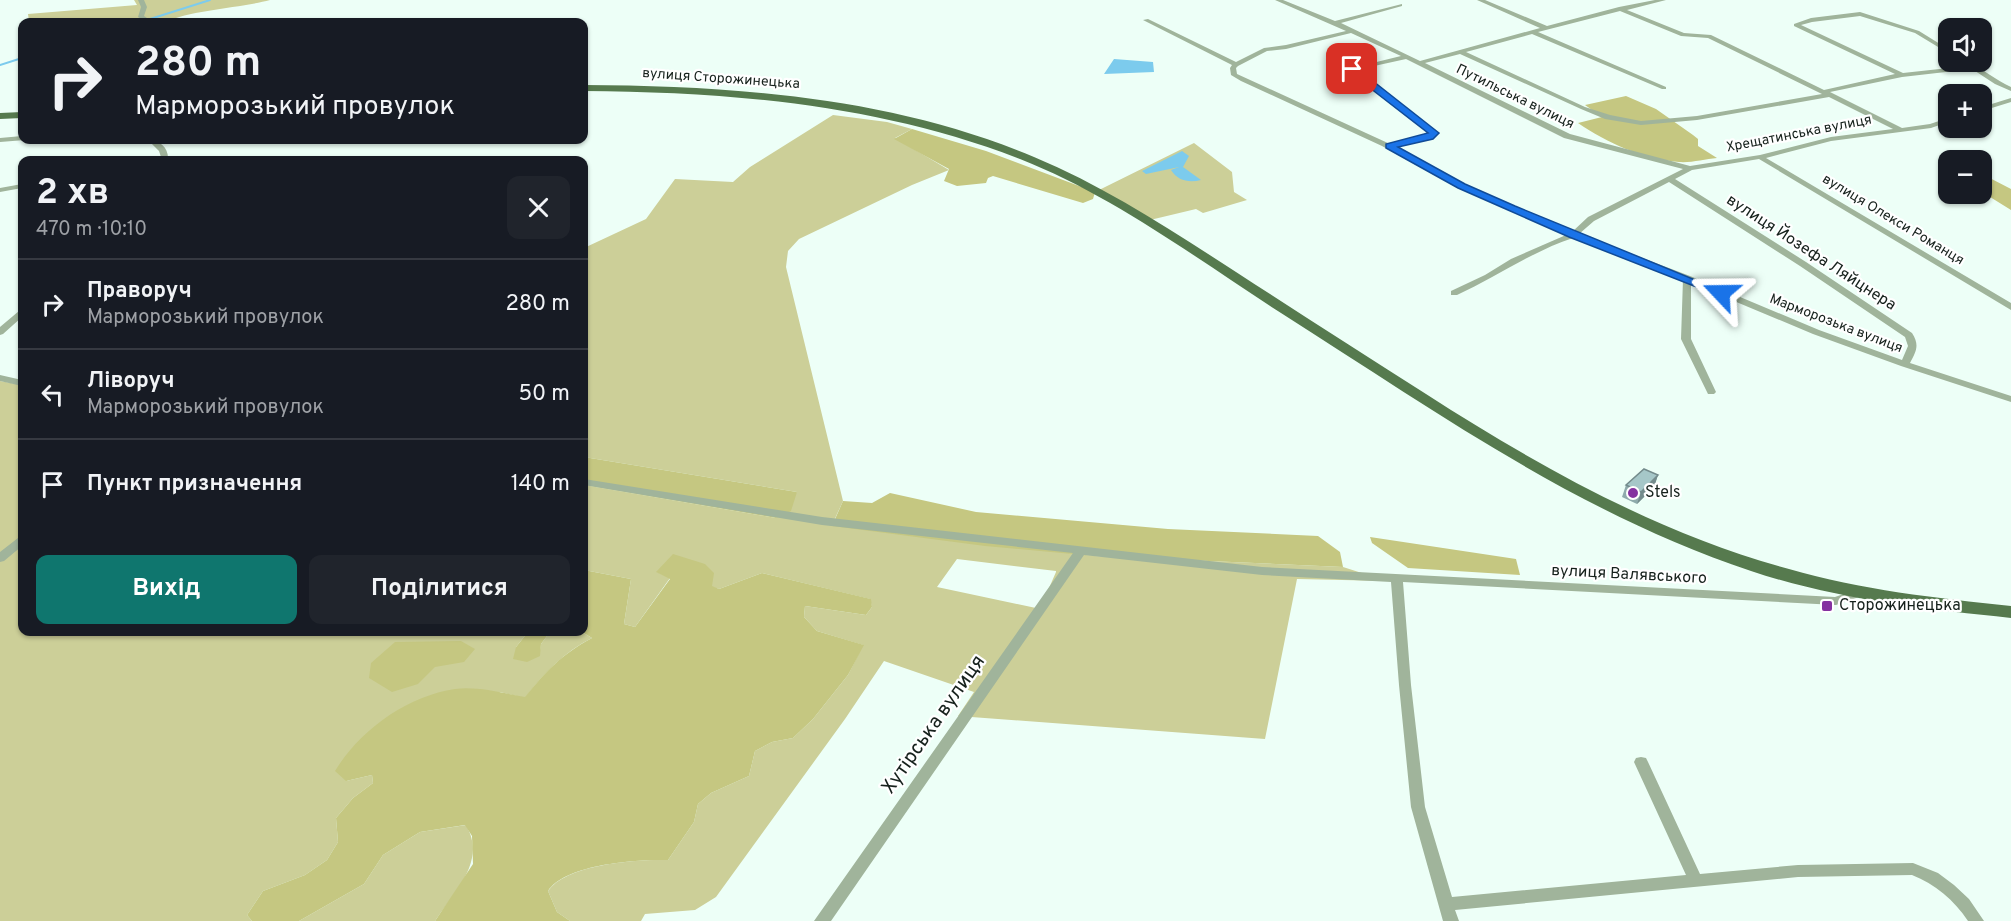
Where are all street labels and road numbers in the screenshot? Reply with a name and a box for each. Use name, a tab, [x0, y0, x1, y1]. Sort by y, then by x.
street label: Путильська вулиця	[1453, 61, 1577, 133]
street label: вулиця Сторожинецька	[642, 65, 800, 93]
street label: Хрещатинська вулиця	[1725, 112, 1873, 156]
street label: вулиця Олекси Романця	[1819, 171, 1967, 269]
street label: вулиця Йозефа Ляйцнера	[1722, 189, 1901, 315]
street label: Марморозька вулиця	[1767, 291, 1905, 357]
street label: вулиця Валявського	[1551, 561, 1707, 589]
street label: Хутірська вулиця	[876, 650, 992, 800]

